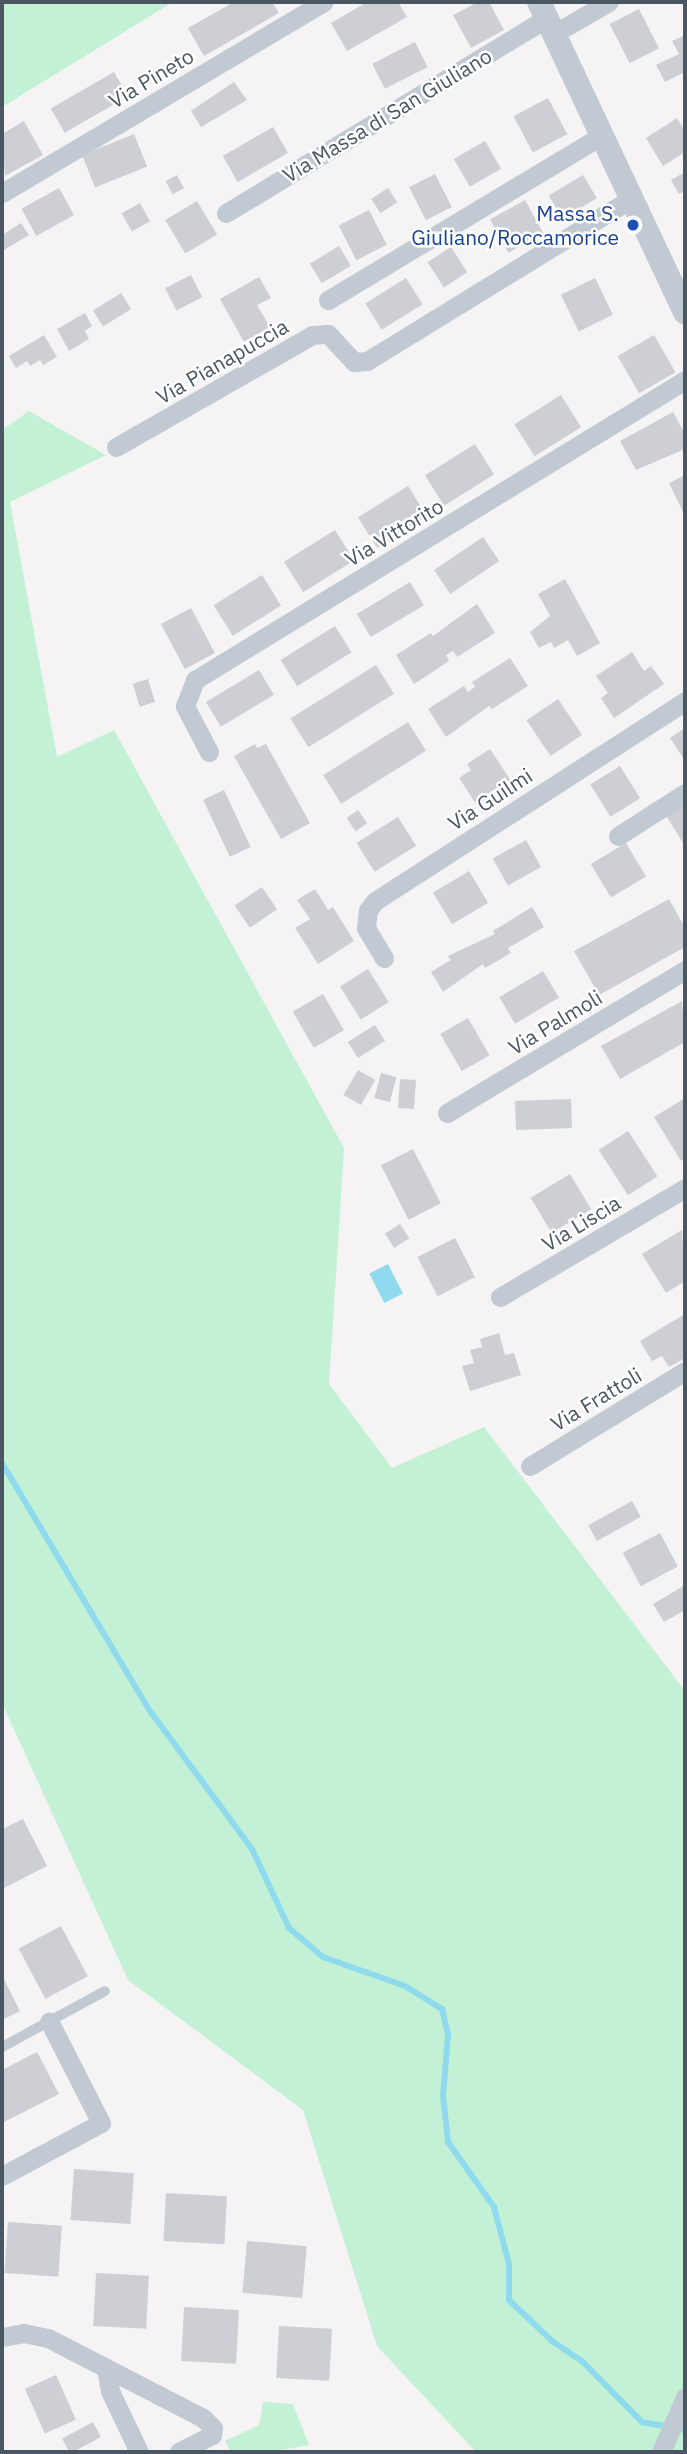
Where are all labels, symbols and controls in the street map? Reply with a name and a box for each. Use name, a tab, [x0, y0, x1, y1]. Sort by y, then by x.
street label: Via Pineto	[104, 43, 198, 113]
street label: Via Massa di San Giuliano	[278, 43, 496, 187]
place label: Massa S. Giuliano/Roccamorice	[411, 200, 619, 250]
marker: Massa S. Giuliano/Roccamorice	[625, 217, 641, 233]
street label: Via Pianapuccia	[152, 313, 292, 409]
street label: Via Vittorito	[340, 493, 448, 571]
street label: Via Guilmi	[443, 762, 537, 836]
street label: Via Palmoli	[504, 984, 606, 1060]
street label: Via Liscia	[537, 1190, 625, 1256]
street label: Via Frattoli	[546, 1362, 646, 1436]

